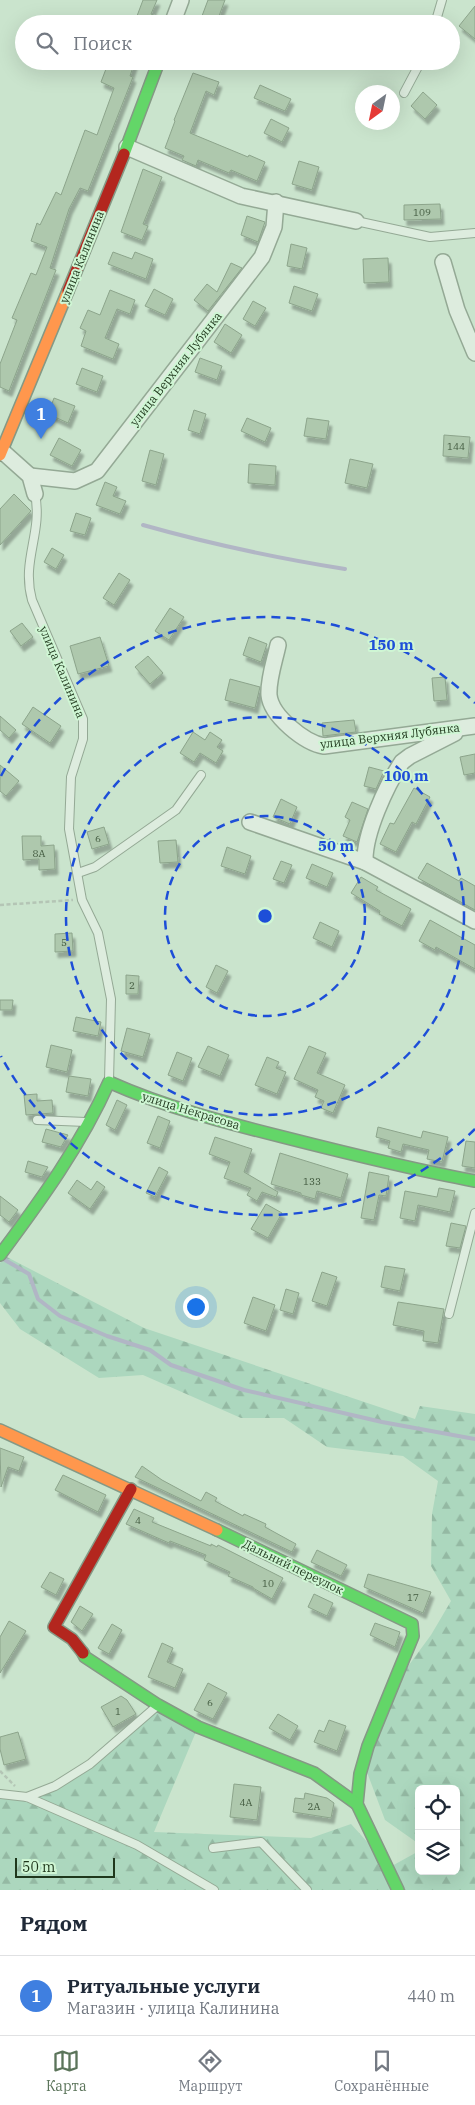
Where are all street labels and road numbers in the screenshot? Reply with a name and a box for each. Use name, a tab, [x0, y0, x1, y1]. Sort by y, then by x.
street label: улица Калинина	[56, 208, 107, 305]
street label: улица Верхняя Лубянка	[126, 308, 225, 429]
street label: улица Калинина	[36, 624, 89, 721]
street label: улица Верхняя Лубянка	[319, 719, 461, 752]
street label: улица Некрасова	[140, 1089, 242, 1133]
street label: Дальний переулок	[240, 1536, 346, 1597]

